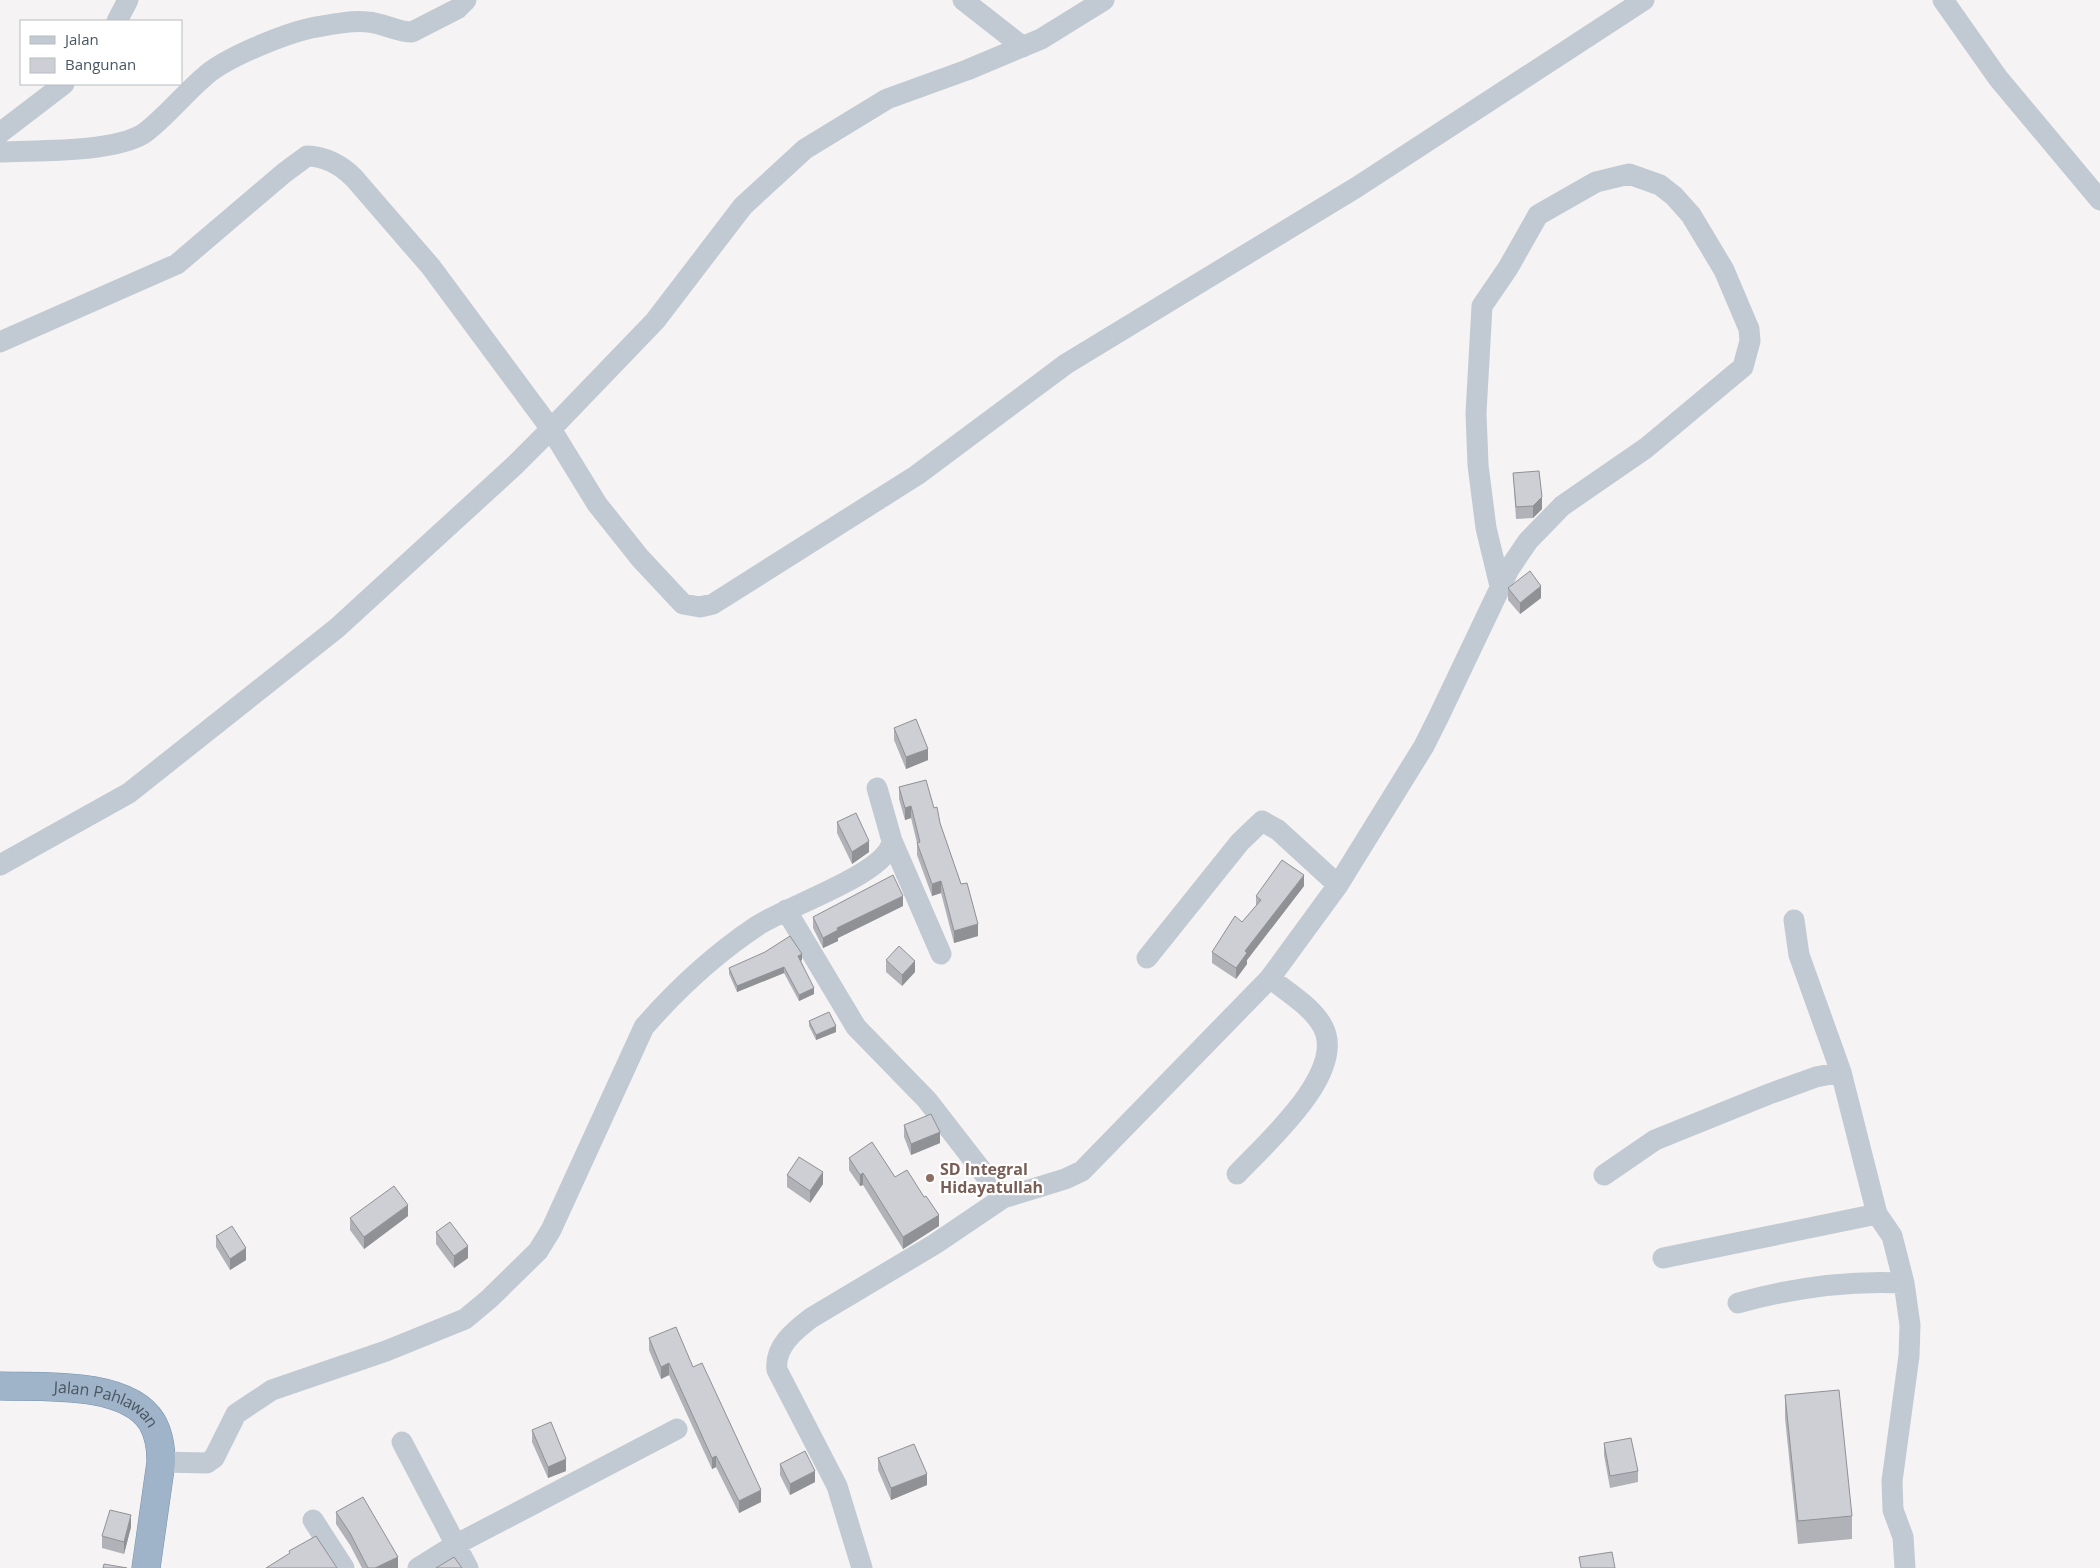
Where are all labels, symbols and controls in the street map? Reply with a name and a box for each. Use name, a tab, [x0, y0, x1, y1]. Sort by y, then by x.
legend	[20, 20, 182, 85]
text: Jalan	[63, 29, 99, 49]
text: Bangunan	[65, 54, 136, 74]
place label: SD Integral Hidayatullah	[940, 1158, 1043, 1198]
marker: SD Integral Hidayatullah	[924, 1172, 936, 1184]
street label: Jalan Pahlawan	[51, 1376, 164, 1431]

